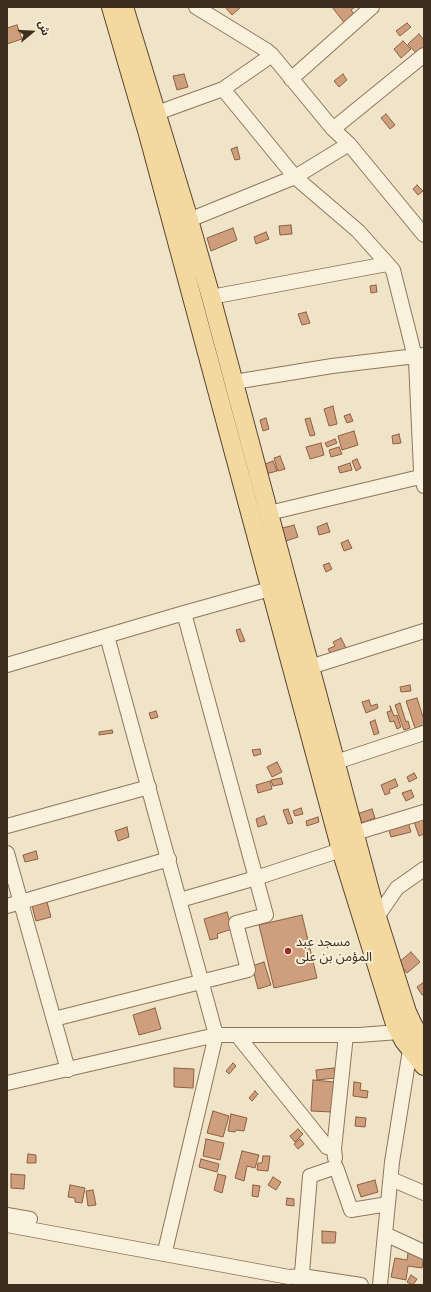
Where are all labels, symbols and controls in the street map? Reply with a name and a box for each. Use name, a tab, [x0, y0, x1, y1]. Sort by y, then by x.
north arrow	[12, 12, 52, 52]
text: ش	[31, 17, 57, 39]
place label: مسجد عبد المؤمن بن على	[296, 936, 372, 967]
marker: مسجد عبد المؤمن بن على	[283, 946, 293, 956]

